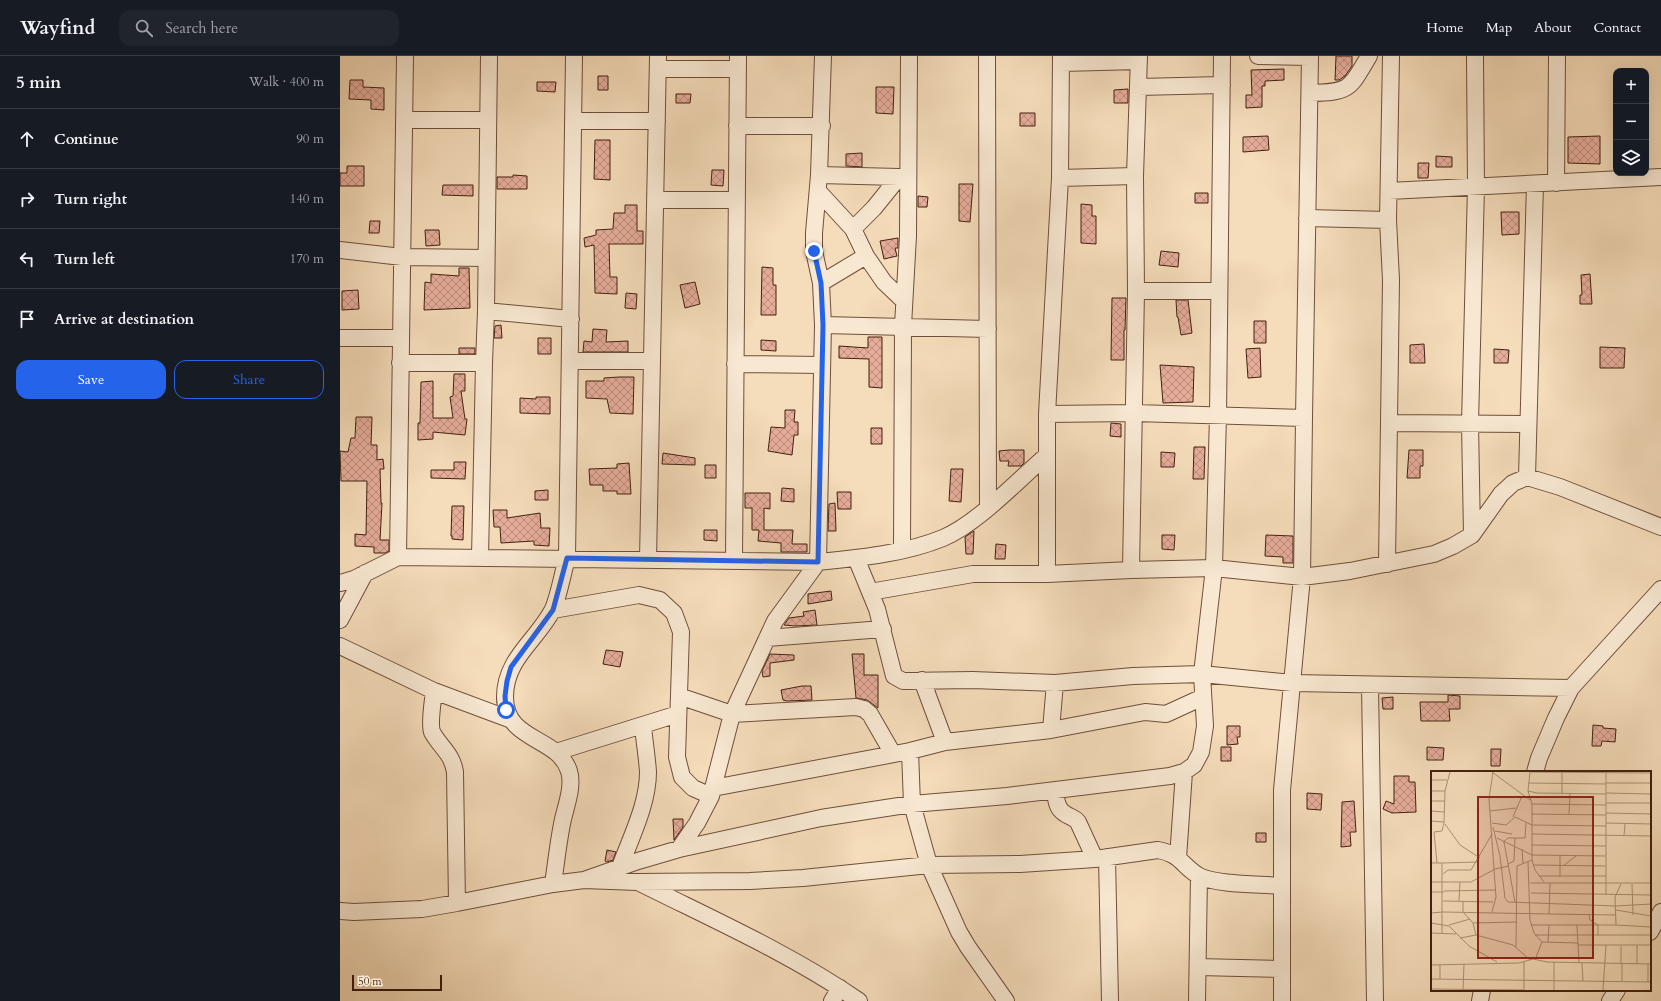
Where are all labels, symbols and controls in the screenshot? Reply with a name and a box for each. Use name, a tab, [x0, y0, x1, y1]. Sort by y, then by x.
search box	[119, 10, 399, 46]
text: Wayfind	[20, 15, 95, 41]
icon: search	[133, 17, 155, 39]
text: Search here	[165, 18, 238, 38]
text: Home	[1426, 18, 1464, 37]
text: Map	[1486, 18, 1512, 37]
text: About	[1534, 18, 1571, 37]
text: Contact	[1593, 18, 1641, 37]
map controls	[1613, 68, 1649, 176]
button: +	[1613, 68, 1649, 104]
text: 5 min	[16, 71, 61, 94]
text: Walk · 400 m	[249, 73, 324, 91]
button: −	[1613, 104, 1649, 140]
icon: ahead	[16, 128, 38, 150]
text: Continue	[54, 129, 119, 149]
text: 90 m	[296, 130, 324, 148]
button: layers	[1613, 140, 1649, 176]
icon: right	[16, 188, 38, 210]
text: Turn right	[54, 189, 127, 209]
text: 140 m	[290, 190, 324, 208]
route end	[805, 242, 823, 260]
icon: left	[16, 248, 38, 270]
text: Turn left	[54, 249, 115, 269]
text: 170 m	[290, 250, 324, 268]
icon: arrive	[16, 308, 38, 330]
text: Arrive at destination	[54, 309, 194, 329]
button: Save	[16, 360, 166, 399]
button: Share	[174, 360, 324, 399]
route start	[497, 701, 515, 719]
inset map	[1431, 771, 1651, 991]
scale bar	[352, 973, 442, 992]
text: 50 m	[358, 974, 382, 989]

